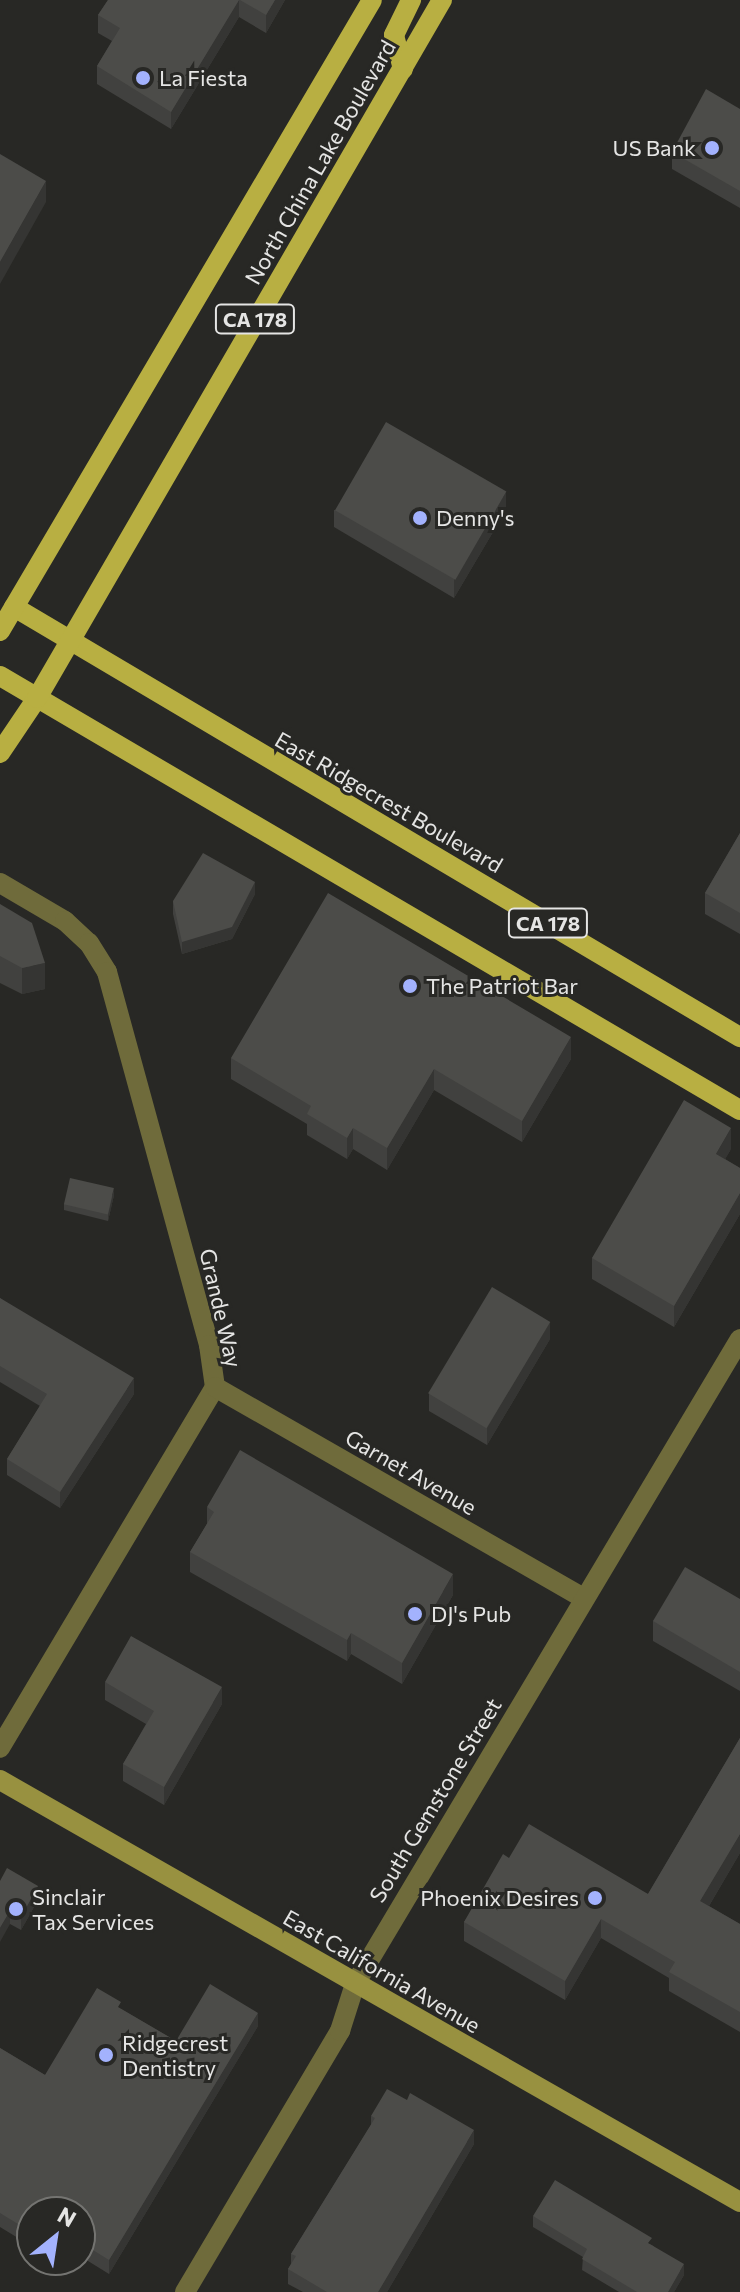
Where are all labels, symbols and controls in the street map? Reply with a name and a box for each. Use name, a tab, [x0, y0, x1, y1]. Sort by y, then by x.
street label: North China Lake Boulevard	[239, 35, 401, 289]
place label: La Fiesta	[159, 65, 248, 91]
marker: La Fiesta	[134, 69, 152, 87]
place label: US Bank	[613, 135, 696, 161]
marker: US Bank	[703, 139, 721, 157]
road number: CA 178	[213, 303, 297, 335]
place label: Denny's	[436, 505, 515, 531]
marker: Denny's	[411, 509, 429, 527]
street label: East Ridgecrest Boulevard	[270, 726, 508, 878]
road number: CA 178	[506, 907, 590, 939]
place label: The Patriot Bar	[426, 973, 578, 999]
marker: The Patriot Bar	[401, 977, 419, 995]
street label: Grande Way	[195, 1246, 247, 1370]
street label: Garnet Avenue	[341, 1424, 481, 1520]
place label: DJ's Pub	[431, 1601, 511, 1627]
marker: DJ's Pub	[406, 1605, 424, 1623]
street label: South Gemstone Street	[364, 1693, 506, 1907]
place label: Sinclair Tax Services	[32, 1883, 154, 1934]
place label: Phoenix Desires	[420, 1885, 579, 1911]
marker: Phoenix Desires	[586, 1889, 604, 1907]
marker: Sinclair Tax Services	[7, 1900, 25, 1918]
street label: East California Avenue	[279, 1904, 485, 2038]
place label: Ridgecrest Dentistry	[122, 2029, 228, 2080]
marker: Ridgecrest Dentistry	[97, 2046, 115, 2064]
north arrow	[16, 2196, 96, 2276]
text: N	[53, 2201, 81, 2232]

